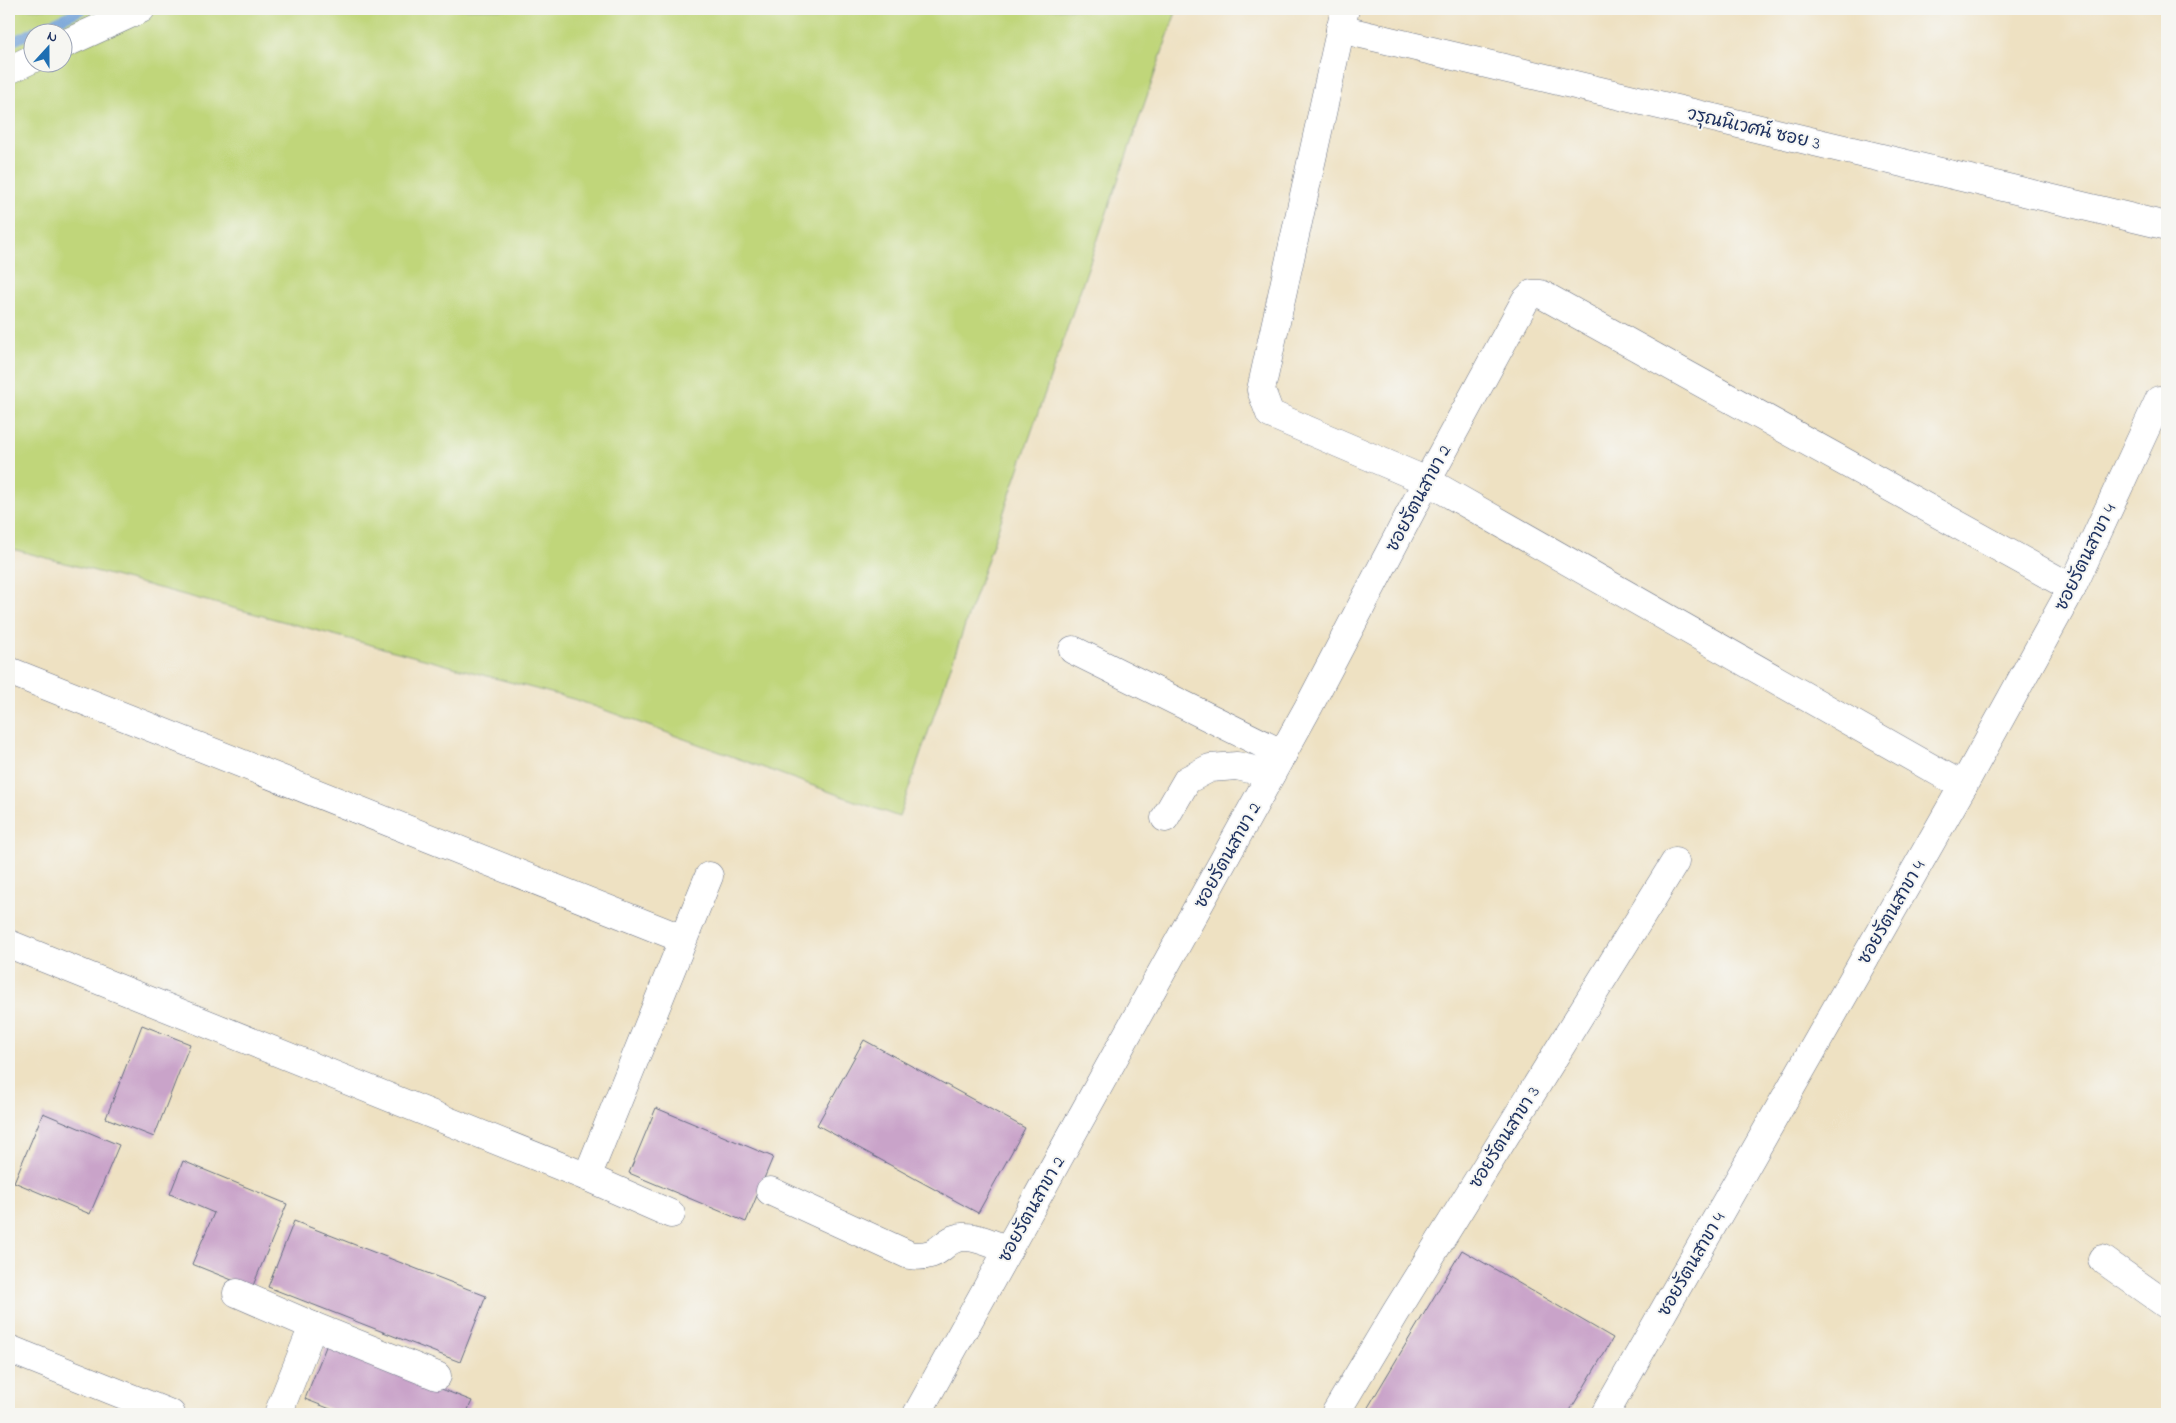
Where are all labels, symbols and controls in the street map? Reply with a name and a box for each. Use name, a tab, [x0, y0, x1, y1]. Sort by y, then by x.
north arrow	[22, 22, 72, 72]
text: N	[44, 26, 60, 49]
street label: วรุณนิเวศน์ ซอย 3	[1684, 100, 1823, 158]
street label: ซอยรัตนสาขา 2	[1381, 441, 1459, 557]
street label: ซอยรัตนสาขา 4	[2050, 499, 2124, 616]
street label: ซอยรัตนสาขา 2	[1189, 798, 1269, 914]
street label: ซอยรัตนสาขา 4	[1852, 856, 1933, 970]
street label: ซอยรัตนสาขา 3	[1464, 1082, 1548, 1194]
street label: ซอยรัตนสาขา 2	[993, 1152, 1073, 1268]
street label: ซอยรัตนสาขา 4	[1652, 1208, 1733, 1322]

